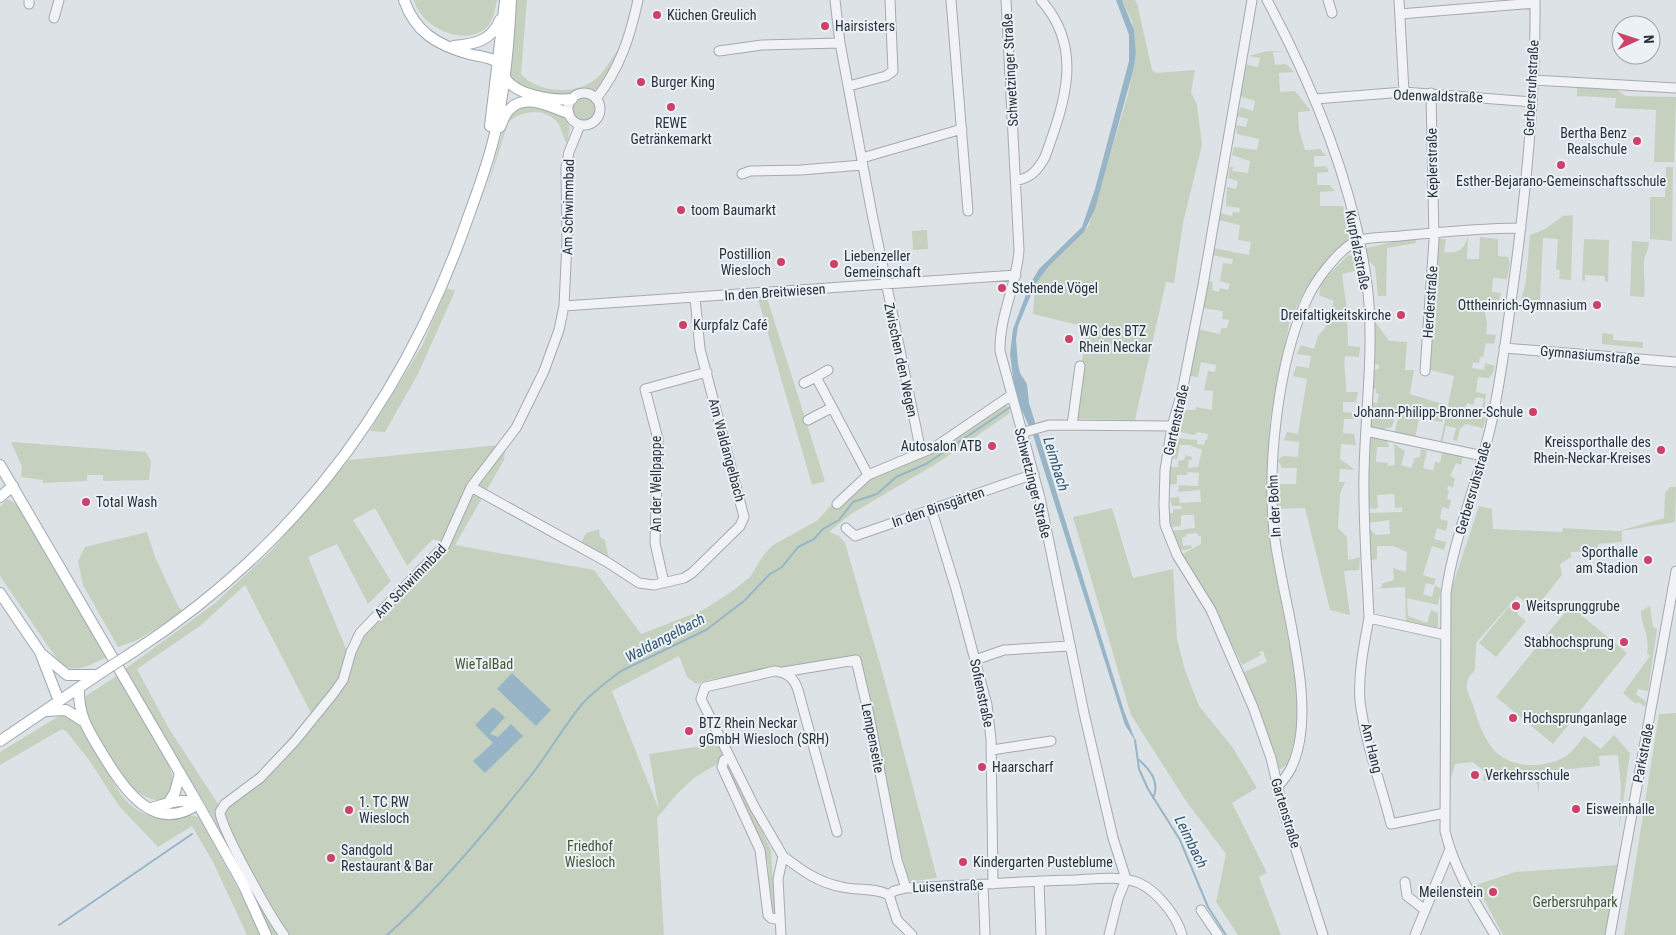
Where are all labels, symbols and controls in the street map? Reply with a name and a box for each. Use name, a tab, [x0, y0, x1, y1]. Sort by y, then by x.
place label: Küchen Greulich	[667, 7, 756, 23]
marker: Küchen Greulich	[651, 9, 663, 21]
street label: Schwetzinger Straße	[999, 13, 1021, 127]
north arrow	[1611, 15, 1661, 65]
place label: Hairsisters	[835, 18, 895, 34]
marker: Hairsisters	[819, 20, 831, 32]
text: N	[1641, 35, 1657, 44]
street label: Gerbersruhstraße	[1520, 39, 1542, 136]
place label: Burger King	[651, 74, 715, 90]
marker: Burger King	[635, 76, 647, 88]
street label: Odenwaldstraße	[1393, 86, 1484, 106]
marker: REWE Getränkemarkt	[665, 101, 677, 113]
place label: REWE Getränkemarkt	[630, 115, 712, 147]
place label: Bertha Benz Realschule	[1560, 125, 1627, 157]
street label: Keplerstraße	[1423, 127, 1441, 198]
marker: Bertha Benz Realschule	[1631, 135, 1643, 147]
street label: Am Schwimmbad	[559, 159, 577, 255]
marker: Esther-Bejarano-Gemeinschaftsschule	[1555, 159, 1567, 171]
place label: Esther-Bejarano-Gemeinschaftsschule	[1456, 173, 1666, 189]
place label: toom Baumarkt	[691, 202, 776, 218]
marker: toom Baumarkt	[675, 204, 687, 216]
street label: Kurpfalzstraße	[1342, 209, 1374, 292]
place label: Postillion Wiesloch	[719, 246, 771, 278]
place label: Liebenzeller Gemeinschaft	[844, 248, 921, 280]
marker: Postillion Wiesloch	[775, 256, 787, 268]
marker: Liebenzeller Gemeinschaft	[828, 258, 840, 270]
street label: Herderstraße	[1419, 265, 1441, 339]
street label: In den Breitwiesen	[724, 280, 826, 304]
place label: Stehende Vögel	[1012, 280, 1098, 296]
marker: Stehende Vögel	[996, 282, 1008, 294]
place label: Ottheinrich-Gymnasium	[1458, 297, 1587, 313]
marker: Ottheinrich-Gymnasium	[1591, 299, 1603, 311]
street label: Zwischen den Wegen	[881, 301, 921, 419]
place label: Dreifaltigkeitskirche	[1281, 307, 1391, 323]
marker: Dreifaltigkeitskirche	[1395, 309, 1407, 321]
place label: Kurpfalz Café	[693, 317, 768, 333]
marker: Kurpfalz Café	[677, 319, 689, 331]
place label: WG des BTZ Rhein Neckar	[1079, 323, 1152, 355]
marker: WG des BTZ Rhein Neckar	[1063, 333, 1075, 345]
street label: Gymnasiumstraße	[1539, 343, 1641, 367]
street label: Gartenstraße	[1160, 383, 1192, 457]
street label: Am Waldangelbach	[706, 397, 748, 503]
place label: Johann-Philipp-Bronner-Schule	[1354, 404, 1523, 420]
marker: Johann-Philipp-Bronner-Schule	[1527, 406, 1539, 418]
street label: Schwetzinger Straße	[1012, 426, 1055, 540]
place label: Kreissporthalle des Rhein-Neckar-Kreises	[1533, 434, 1651, 466]
street label: An der Wellpappe	[648, 435, 664, 532]
water label: Leimbach	[1039, 435, 1073, 493]
place label: Autosalon ATB	[901, 438, 982, 454]
street label: Gerbersruhstraße	[1452, 439, 1494, 536]
marker: Autosalon ATB	[986, 440, 998, 452]
marker: Kreissporthalle des Rhein-Neckar-Kreises	[1655, 444, 1667, 456]
street label: In der Bohn	[1264, 474, 1284, 538]
street label: In den Binsgärten	[890, 484, 986, 530]
place label: Total Wash	[96, 494, 157, 510]
marker: Total Wash	[80, 496, 92, 508]
street label: Am Schwimmbad	[371, 541, 449, 621]
place label: Sporthalle am Stadion	[1575, 544, 1638, 576]
marker: Sporthalle am Stadion	[1642, 554, 1654, 566]
place label: Weitsprunggrube	[1526, 598, 1620, 614]
marker: Weitsprunggrube	[1510, 600, 1522, 612]
water label: Waldangelbach	[622, 609, 708, 667]
place label: Stabhochsprung	[1524, 634, 1614, 650]
marker: Stabhochsprung	[1618, 636, 1630, 648]
park label: WieTalBad	[455, 656, 513, 672]
street label: Sofienstraße	[967, 657, 997, 729]
street label: Lempenseite	[858, 702, 888, 775]
place label: Hochsprunganlage	[1523, 710, 1627, 726]
marker: Hochsprunganlage	[1507, 712, 1519, 724]
place label: BTZ Rhein Neckar gGmbH Wiesloch (SRH)	[699, 715, 829, 748]
street label: Am Hang	[1358, 721, 1386, 775]
street label: Parkstraße	[1629, 722, 1657, 784]
marker: BTZ Rhein Neckar gGmbH Wiesloch (SRH)	[683, 725, 695, 737]
place label: Haarscharf	[992, 759, 1054, 775]
marker: Haarscharf	[976, 761, 988, 773]
place label: Verkehrsschule	[1485, 767, 1570, 783]
marker: Verkehrsschule	[1469, 769, 1481, 781]
street label: Gartenstraße	[1268, 776, 1304, 850]
place label: 1. TC RW Wiesloch	[359, 794, 409, 826]
place label: Eisweinhalle	[1586, 801, 1655, 817]
marker: Eisweinhalle	[1570, 803, 1582, 815]
marker: 1. TC RW Wiesloch	[343, 804, 355, 816]
water label: Leimbach	[1171, 813, 1211, 871]
park label: Friedhof Wiesloch	[565, 838, 615, 870]
place label: Sandgold Restaurant & Bar	[341, 842, 433, 874]
marker: Sandgold Restaurant & Bar	[325, 852, 337, 864]
place label: Kindergarten Pusteblume	[973, 854, 1113, 870]
marker: Kindergarten Pusteblume	[957, 856, 969, 868]
street label: Luisenstraße	[912, 877, 984, 895]
place label: Meilenstein	[1419, 884, 1483, 900]
marker: Meilenstein	[1487, 886, 1499, 898]
park label: Gerbersruhpark	[1532, 894, 1618, 910]

